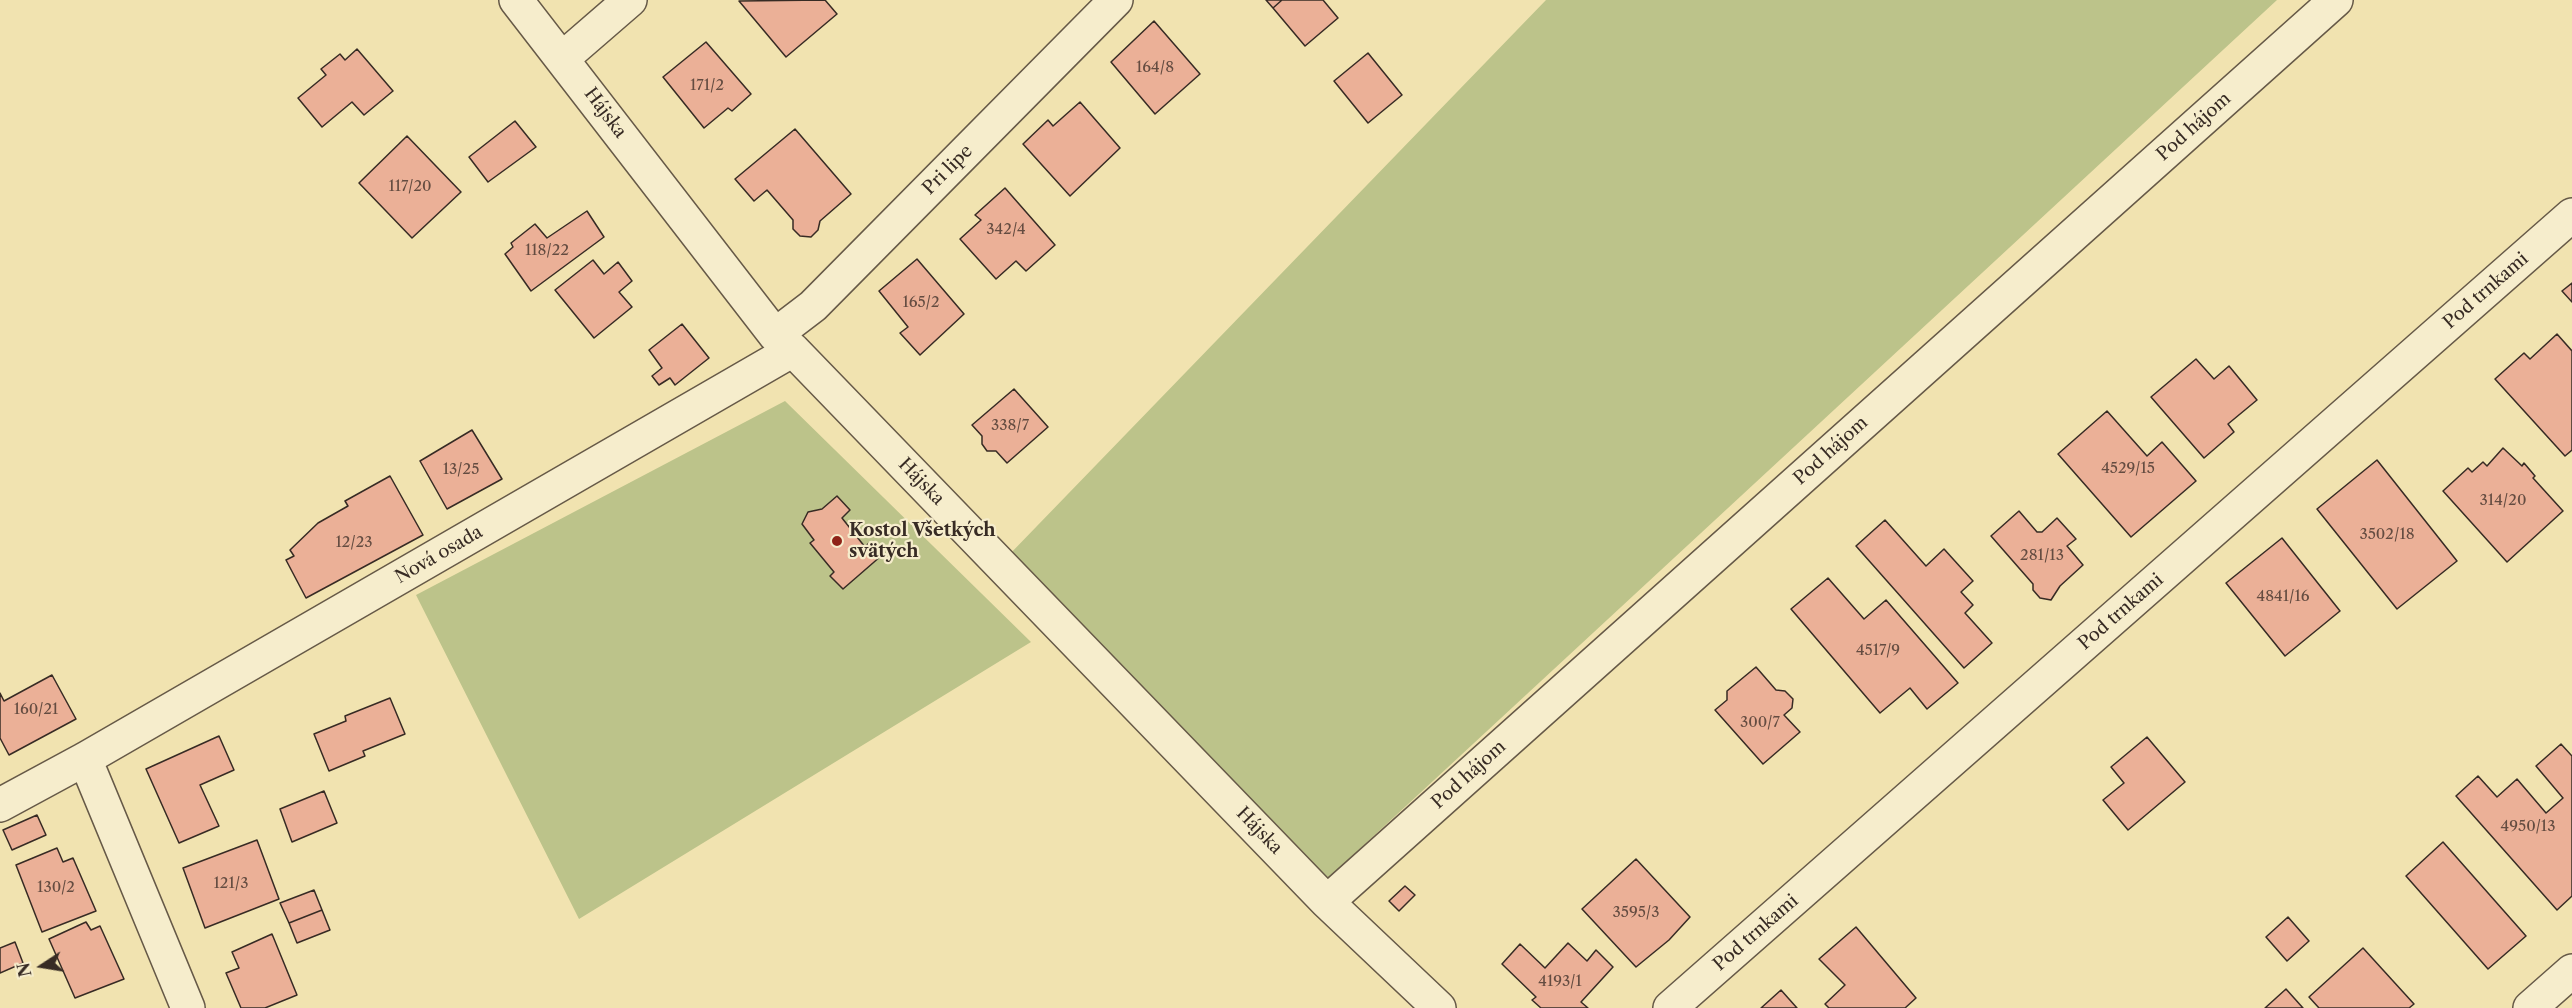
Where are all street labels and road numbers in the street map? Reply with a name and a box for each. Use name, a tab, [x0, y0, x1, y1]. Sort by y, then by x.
street label: Hájska	[579, 84, 631, 142]
street label: Pod hájom	[2153, 88, 2235, 166]
street label: Pri lipe	[919, 141, 977, 199]
street label: Pod trnkami	[2439, 248, 2533, 334]
street label: Pod hájom	[1790, 412, 1872, 490]
street label: Hájska	[893, 454, 949, 510]
street label: Nová osada	[391, 521, 487, 589]
street label: Pod trnkami	[2074, 569, 2168, 655]
street label: Pod hájom	[1428, 736, 1510, 814]
street label: Hájska	[1231, 803, 1287, 859]
street label: Pod trnkami	[1709, 890, 1803, 976]

